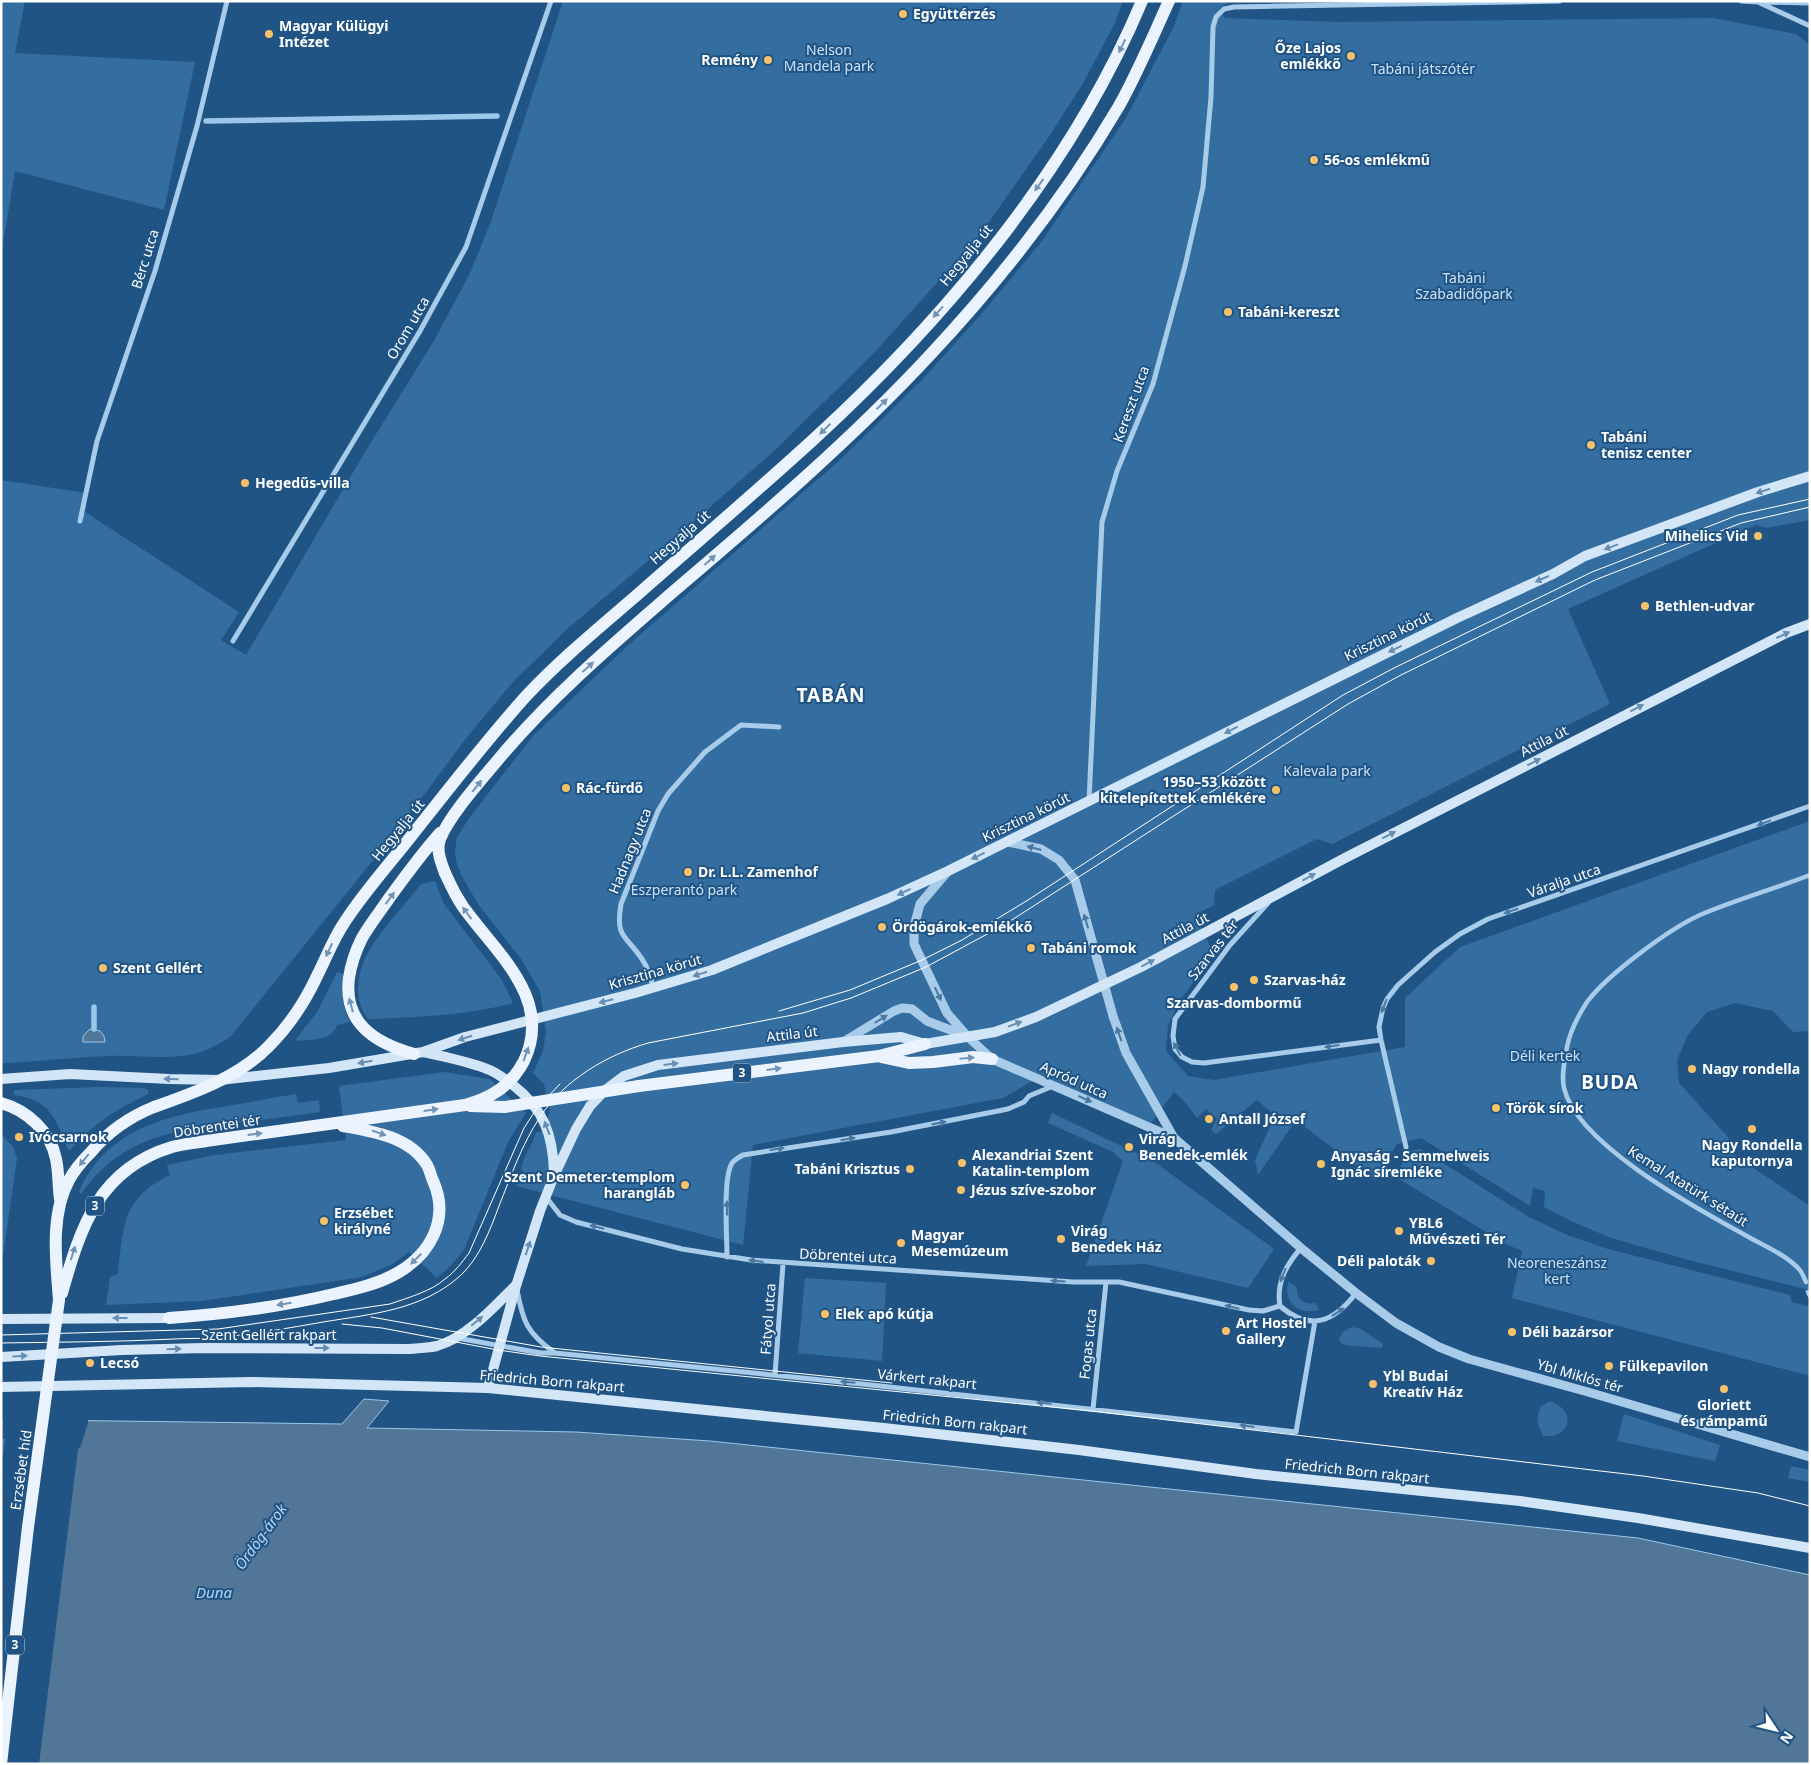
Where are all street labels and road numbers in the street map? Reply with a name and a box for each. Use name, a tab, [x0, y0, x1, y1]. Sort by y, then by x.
street label: Hegyalja út	[935, 220, 996, 290]
street label: Bérc utca	[126, 227, 163, 291]
street label: Orom utca	[382, 293, 433, 363]
street label: Kereszt utca	[1108, 363, 1153, 445]
street label: Hegyalja út	[645, 505, 714, 568]
street label: Krisztina körút	[1341, 606, 1435, 665]
street label: Attila út	[1517, 720, 1571, 761]
street label: Krisztina körút	[979, 787, 1073, 846]
street label: Hegyalja út	[367, 795, 428, 865]
street label: Hadnagy utca	[604, 805, 655, 897]
street label: Váralja utca	[1525, 859, 1603, 902]
street label: Attila út	[1158, 907, 1212, 948]
street label: Szarvas tér	[1183, 915, 1242, 984]
street label: Krisztina körút	[606, 949, 703, 994]
street label: Attila út	[765, 1021, 819, 1046]
street label: Apród utca	[1037, 1056, 1111, 1103]
road number: 3	[733, 1064, 751, 1082]
street label: Döbrentei tér	[172, 1109, 262, 1142]
street label: Kemal Atatürk sétaút	[1625, 1141, 1752, 1230]
road number: 3	[86, 1196, 104, 1216]
street label: Döbrentei utca	[799, 1243, 897, 1268]
street label: Fátyol utca	[756, 1283, 779, 1355]
street label: Fogas utca	[1074, 1308, 1101, 1380]
street label: Szent Gellért rakpart	[201, 1325, 337, 1344]
street label: Ybl Miklós tér	[1535, 1354, 1626, 1397]
street label: Várkert rakpart	[876, 1364, 978, 1393]
street label: Friedrich Born rakpart	[479, 1365, 625, 1396]
street label: Friedrich Born rakpart	[882, 1404, 1028, 1439]
street label: Erzsébet híd	[5, 1429, 36, 1511]
street label: Friedrich Born rakpart	[1284, 1453, 1430, 1488]
road number: 3	[6, 1636, 24, 1654]

